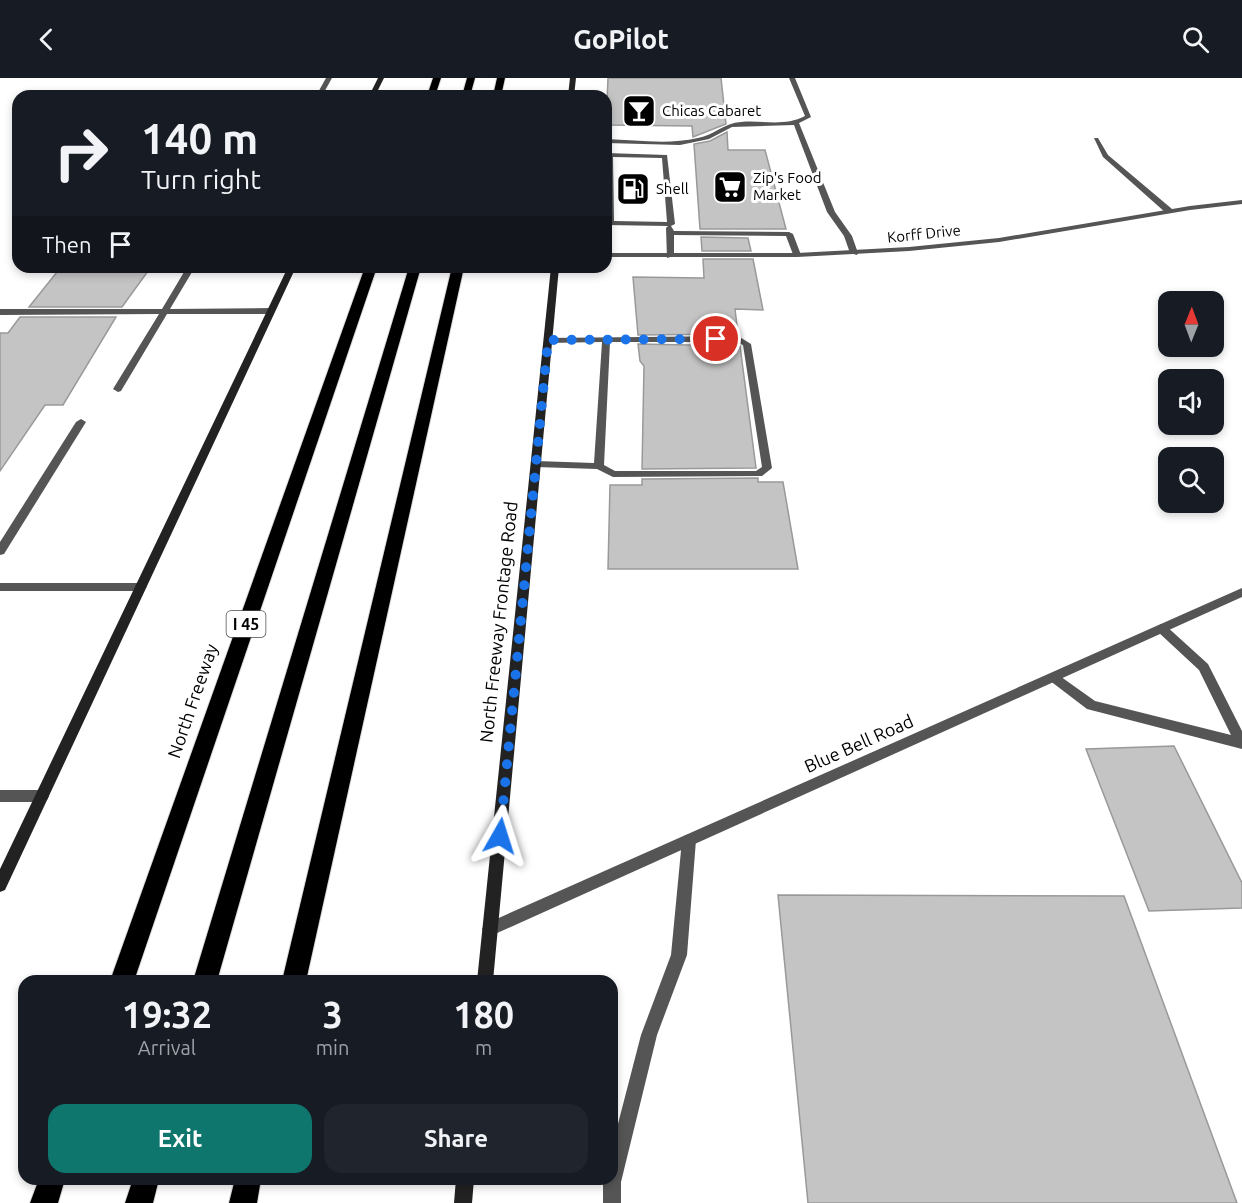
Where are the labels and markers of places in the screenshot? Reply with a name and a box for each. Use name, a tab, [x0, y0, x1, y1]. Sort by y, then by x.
bar icon: Chicas Cabaret	[621, 93, 657, 129]
place label: Chicas Cabaret	[662, 102, 761, 119]
supermarket icon: Zip's Food Market	[712, 169, 748, 205]
place label: Zip's Food Market	[753, 169, 822, 203]
fuel station icon: Shell	[615, 171, 651, 207]
place label: Shell	[656, 180, 689, 197]
pin	[690, 313, 741, 364]

